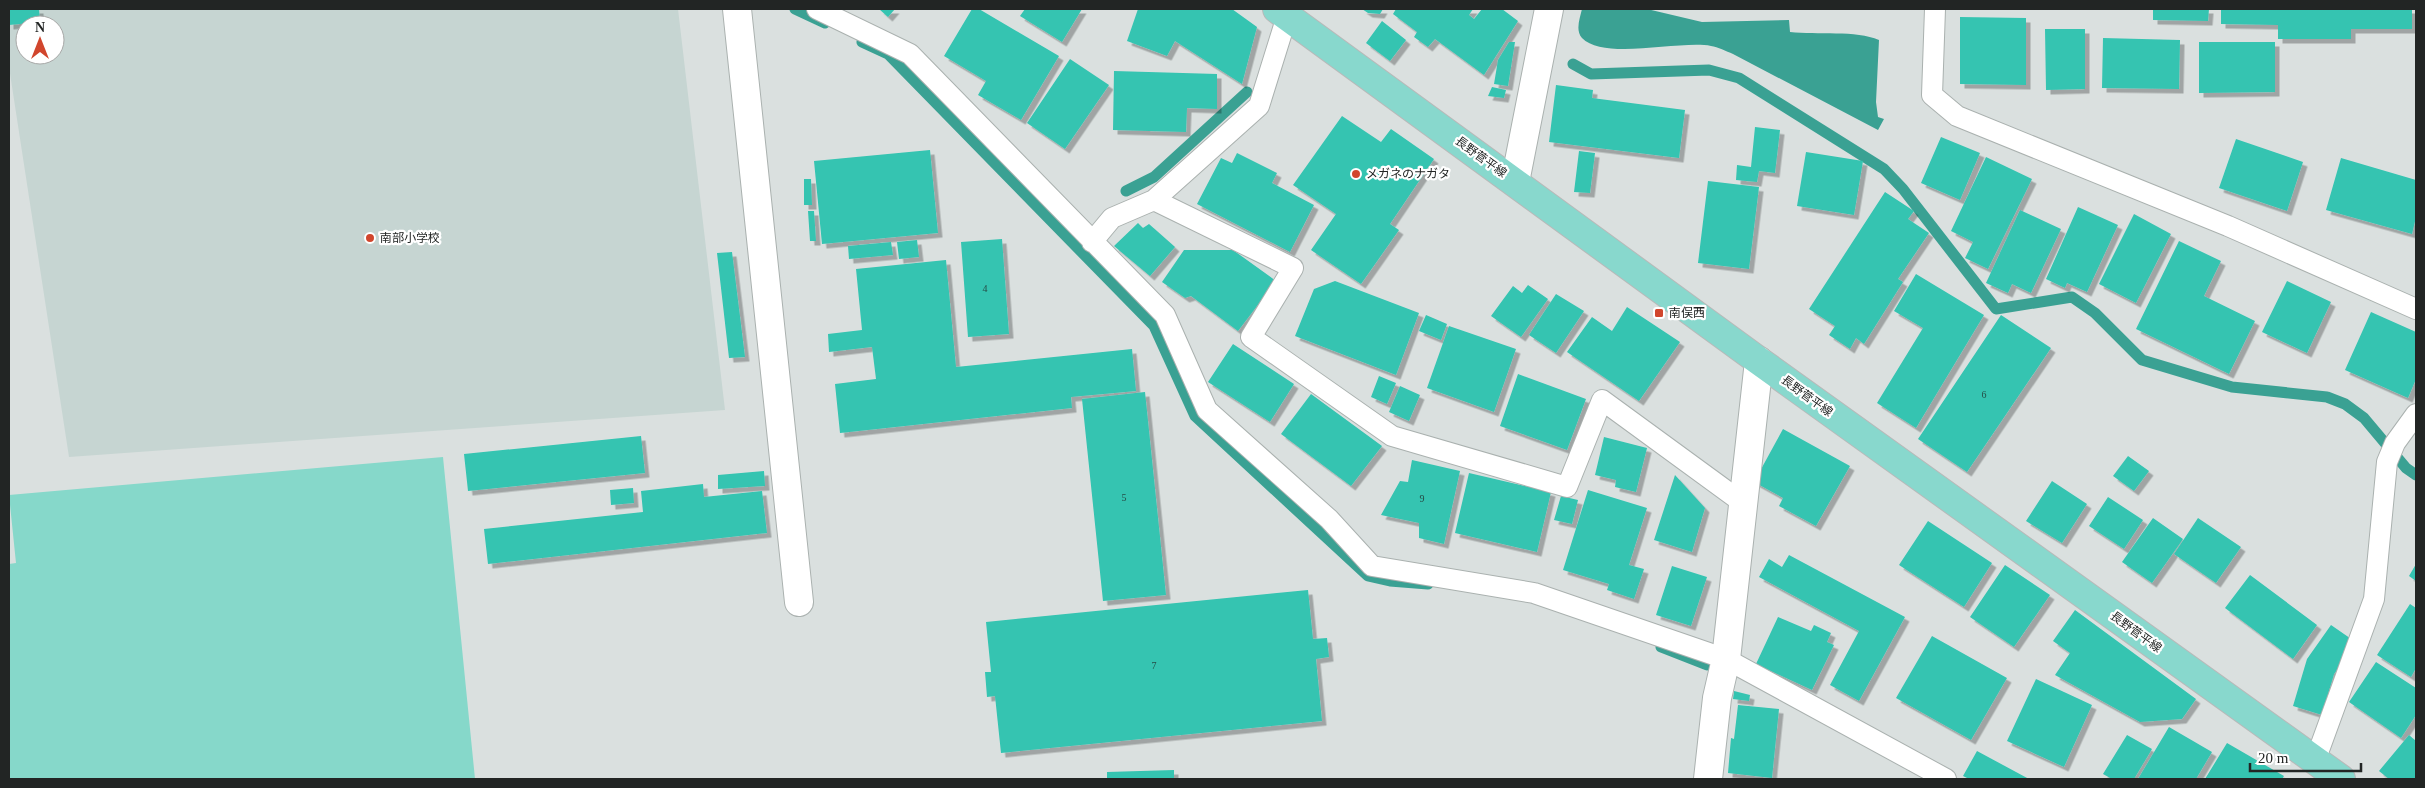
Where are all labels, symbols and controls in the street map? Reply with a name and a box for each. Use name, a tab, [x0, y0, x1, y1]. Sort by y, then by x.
north arrow	[15, 15, 65, 65]
text: N	[35, 20, 45, 35]
street label: 長野菅平線	[1453, 134, 1509, 180]
place label: メガネのナガタ	[1366, 167, 1450, 181]
marker: メガネのナガタ	[1350, 168, 1362, 180]
place label: 南部小学校	[380, 231, 440, 245]
marker: 南部小学校	[364, 232, 376, 244]
house number: 4	[983, 283, 988, 294]
place label: 南俣西	[1669, 306, 1705, 320]
marker: 南俣西	[1653, 307, 1665, 319]
street label: 長野菅平線	[1779, 373, 1835, 419]
house number: 6	[1982, 389, 1987, 400]
house number: 5	[1122, 492, 1127, 503]
house number: 9	[1420, 493, 1425, 504]
street label: 長野菅平線	[2108, 609, 2164, 655]
house number: 7	[1152, 660, 1157, 671]
scale bar	[2250, 740, 2361, 772]
text: 20 m	[2258, 750, 2289, 766]

